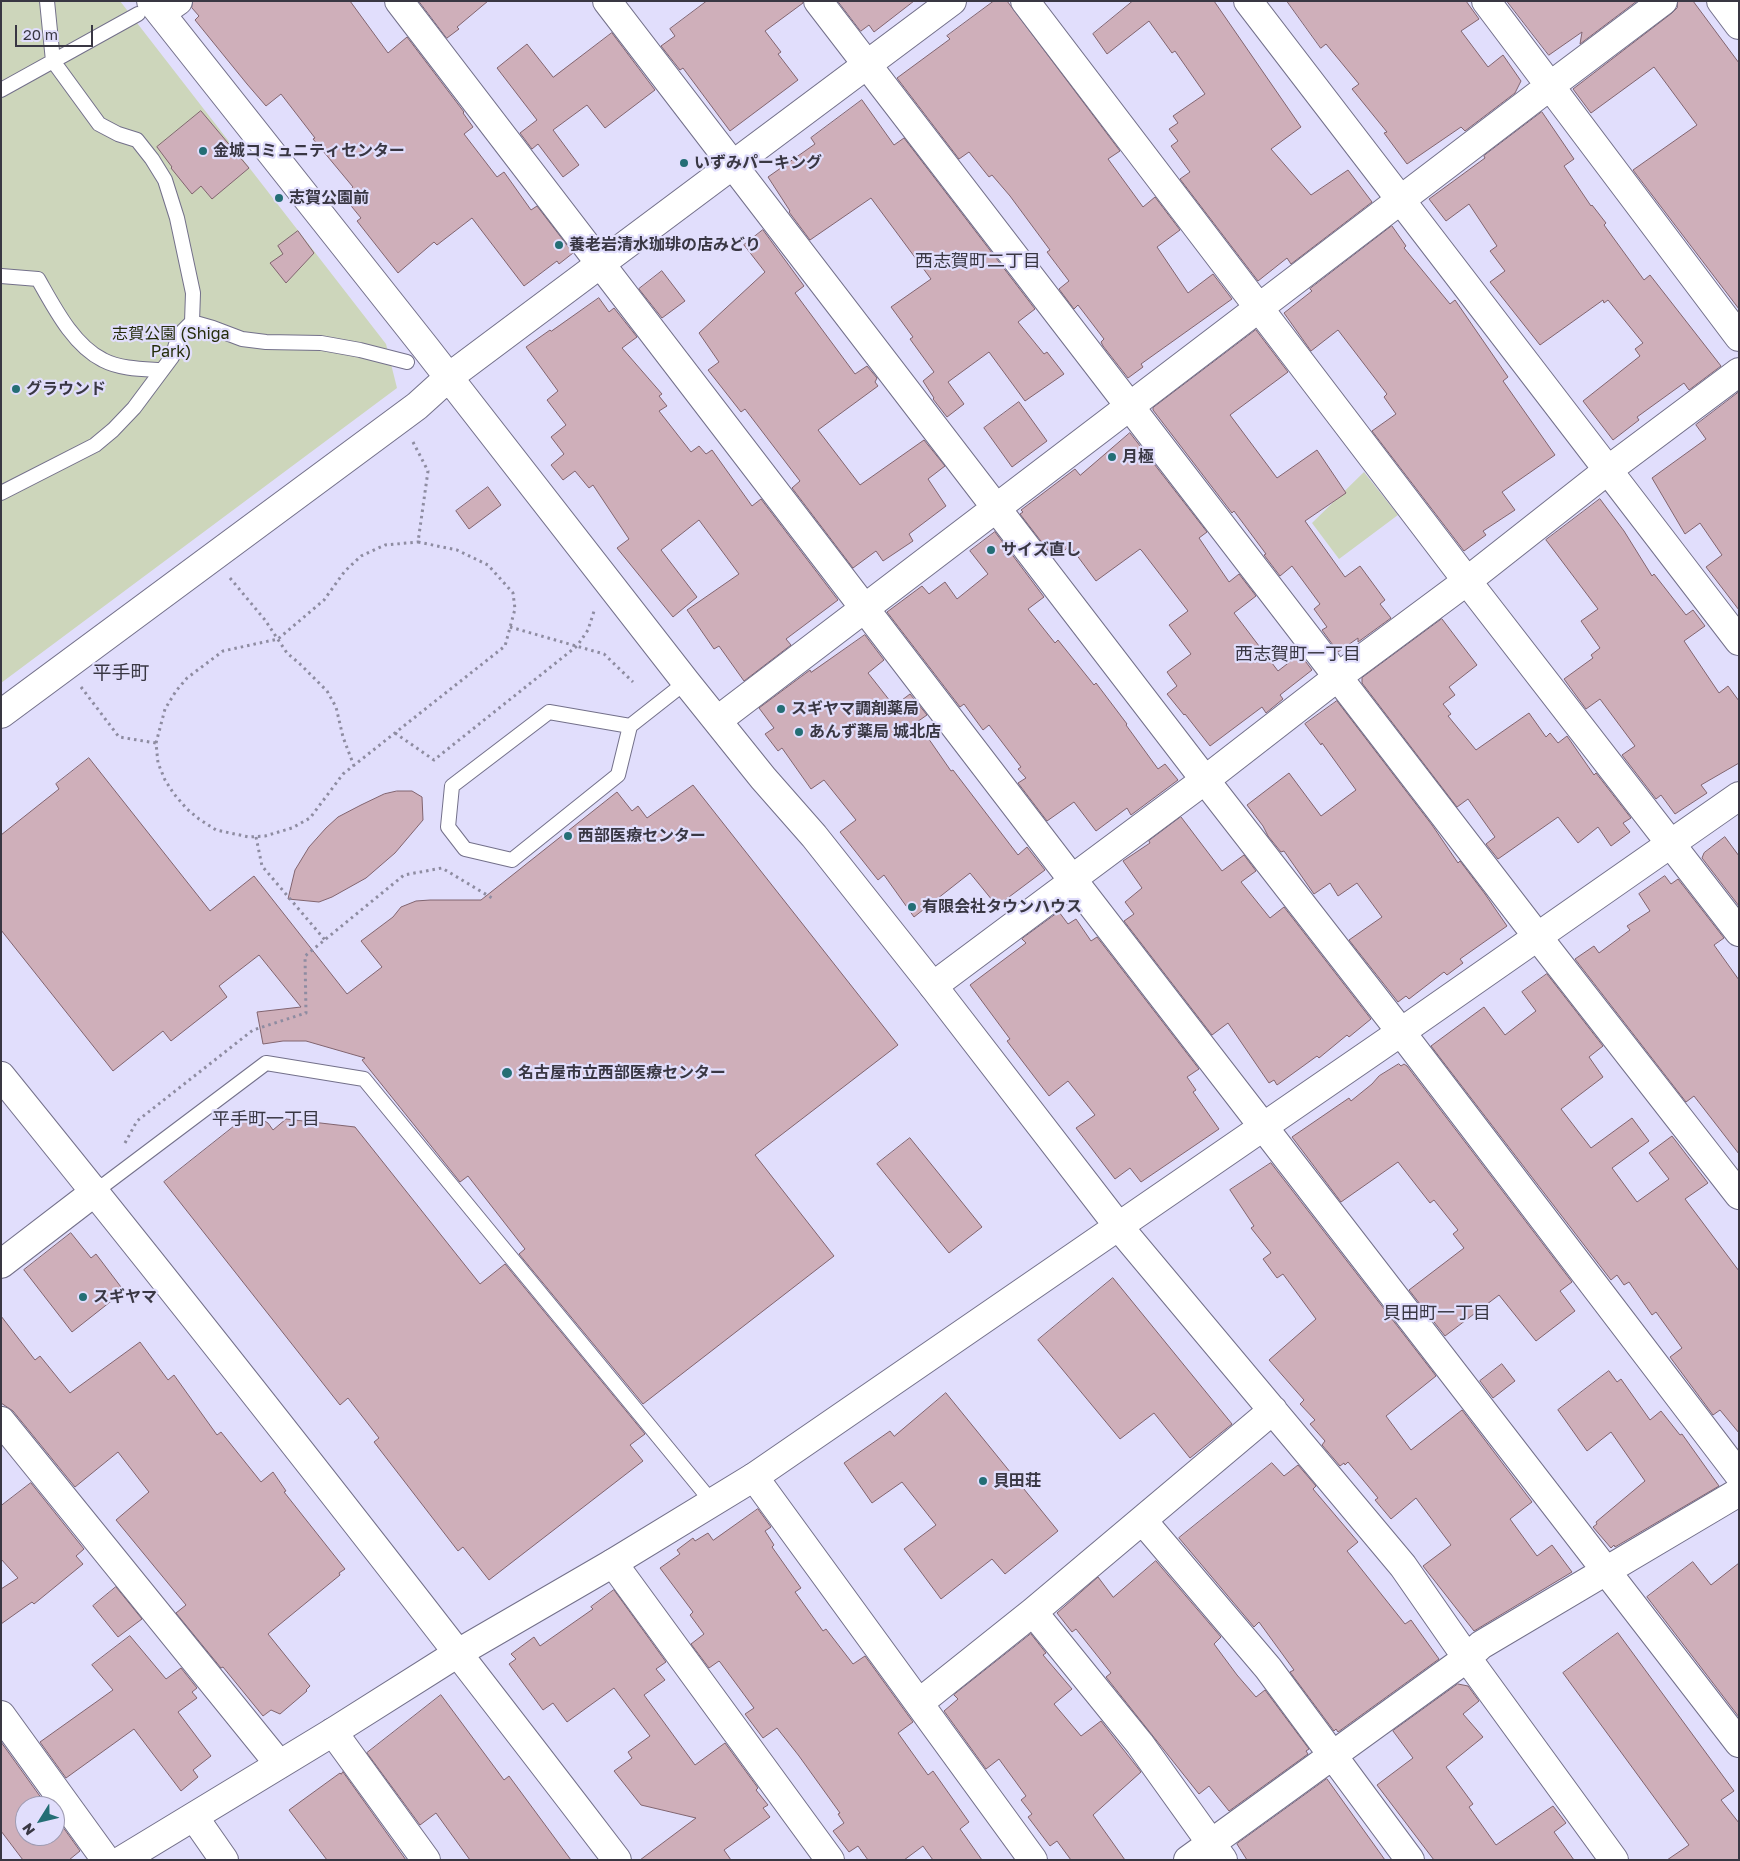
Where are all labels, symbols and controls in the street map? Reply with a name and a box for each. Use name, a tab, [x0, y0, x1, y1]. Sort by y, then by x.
scale bar	[18, 15, 95, 47]
text: 20 m	[23, 25, 58, 43]
place label: 金城コミュニティセンター	[213, 141, 405, 161]
marker: 金城コミュニティセンター	[197, 145, 209, 157]
place label: いずみパーキング	[694, 153, 822, 173]
marker: いずみパーキング	[678, 157, 690, 169]
place label: 志賀公園前	[289, 188, 369, 208]
marker: 志賀公園前	[273, 192, 285, 204]
place label: 養老岩清水珈琲の店みどり	[569, 235, 761, 255]
marker: 養老岩清水珈琲の店みどり	[553, 239, 565, 251]
district label: 西志賀町二丁目	[915, 250, 1041, 272]
park label: 志賀公園 (Shiga Park)	[112, 324, 230, 362]
place label: グラウンド	[26, 379, 106, 399]
marker: グラウンド	[10, 383, 22, 395]
place label: 月極	[1122, 447, 1154, 467]
marker: 月極	[1106, 451, 1118, 463]
place label: サイズ直し	[1001, 540, 1081, 560]
marker: サイズ直し	[985, 544, 997, 556]
district label: 西志賀町一丁目	[1235, 643, 1361, 665]
district label: 平手町	[93, 662, 149, 684]
place label: スギヤマ調剤薬局	[791, 699, 919, 719]
marker: スギヤマ調剤薬局	[775, 703, 787, 715]
place label: あんず薬局 城北店	[809, 722, 941, 742]
marker: あんず薬局 城北店	[793, 726, 805, 738]
place label: 西部医療センター	[578, 826, 706, 846]
marker: 西部医療センター	[562, 830, 574, 842]
place label: 有限会社タウンハウス	[922, 897, 1082, 917]
marker: 有限会社タウンハウス	[906, 901, 918, 913]
place label: 名古屋市立西部医療センター	[518, 1063, 726, 1083]
marker: 名古屋市立西部医療センター	[500, 1066, 514, 1080]
district label: 平手町一丁目	[212, 1108, 320, 1130]
place label: スギヤマ	[93, 1287, 157, 1307]
marker: スギヤマ	[77, 1291, 89, 1303]
district label: 貝田町一丁目	[1383, 1302, 1491, 1324]
place label: 貝田荘	[993, 1471, 1041, 1491]
marker: 貝田荘	[977, 1475, 989, 1487]
north arrow	[15, 1796, 65, 1846]
text: N	[18, 1820, 38, 1839]

